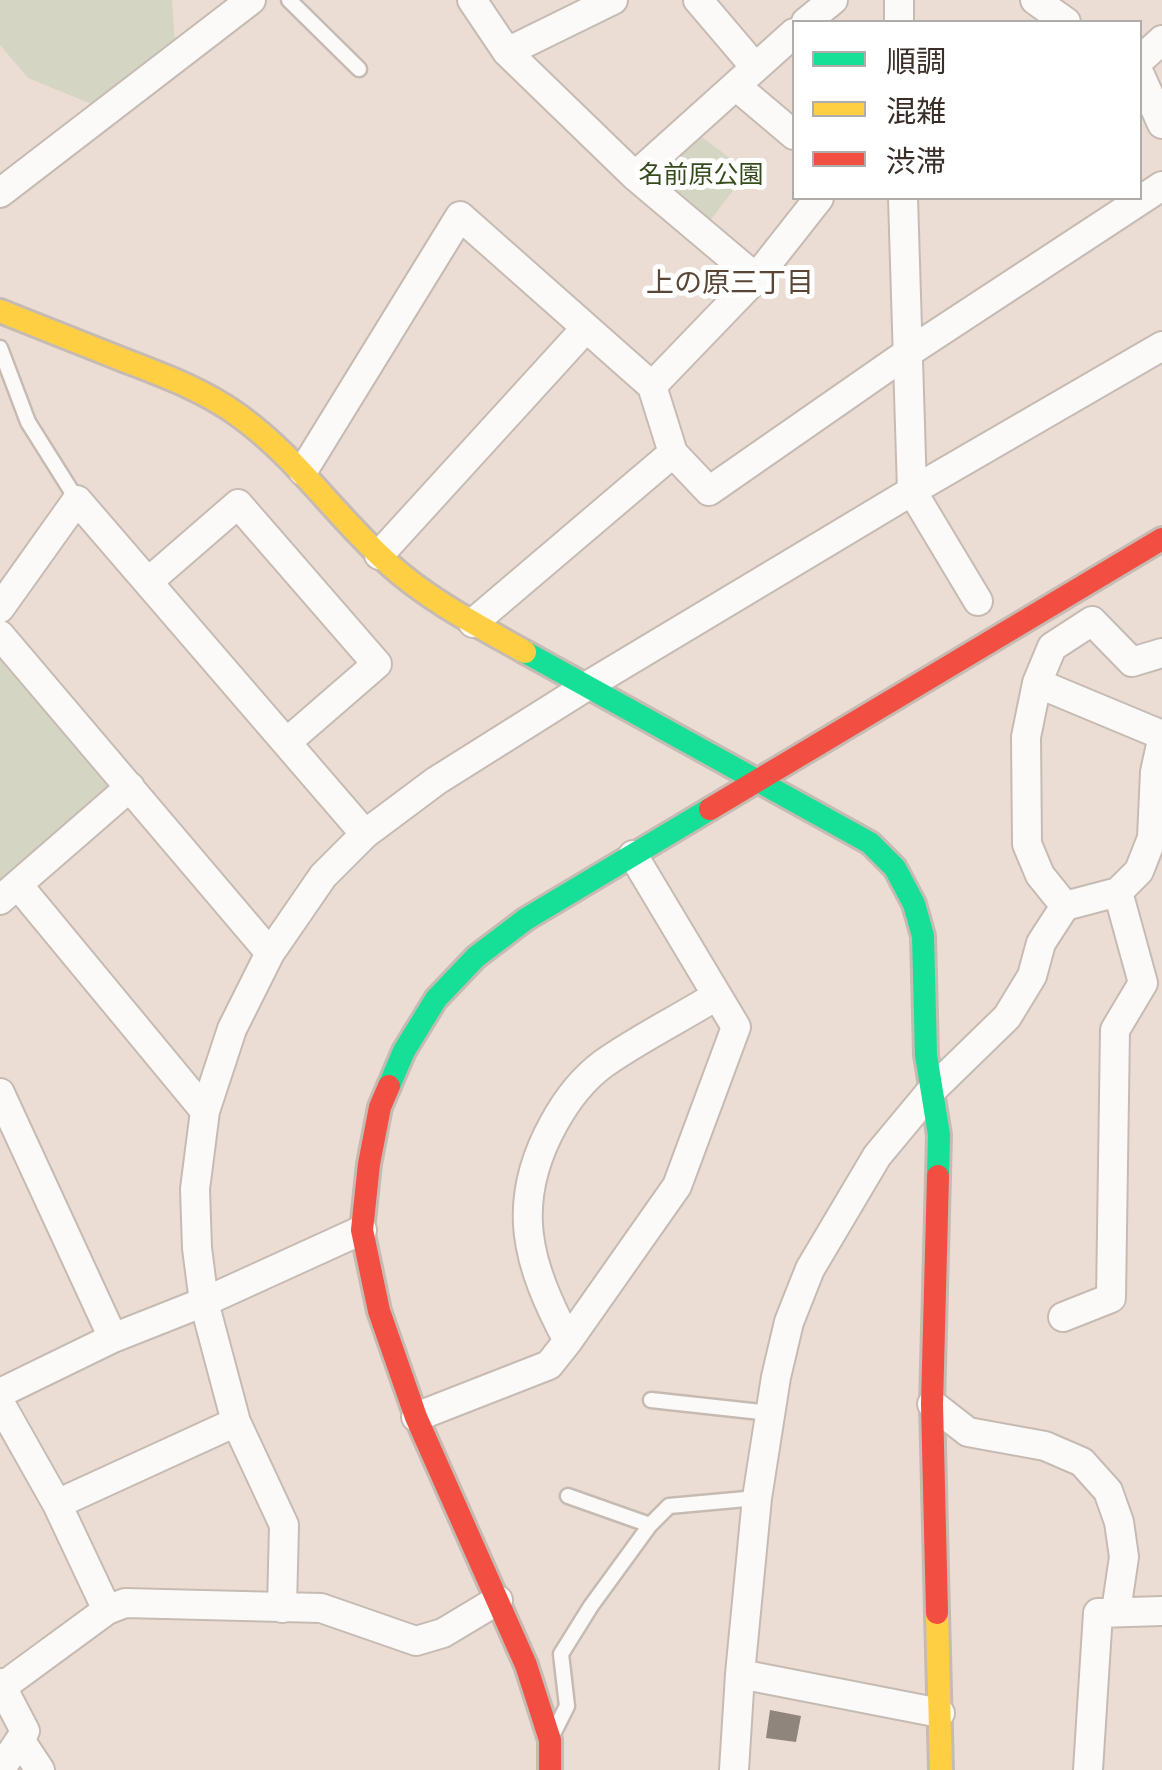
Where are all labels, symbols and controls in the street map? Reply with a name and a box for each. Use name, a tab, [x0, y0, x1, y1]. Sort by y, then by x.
legend	[792, 20, 1142, 200]
text: 順調	[886, 44, 946, 79]
text: 混雑	[886, 94, 946, 129]
text: 渋滞	[886, 144, 946, 179]
park label: 名前原公園	[639, 161, 763, 191]
district label: 上の原三丁目	[646, 267, 814, 301]

